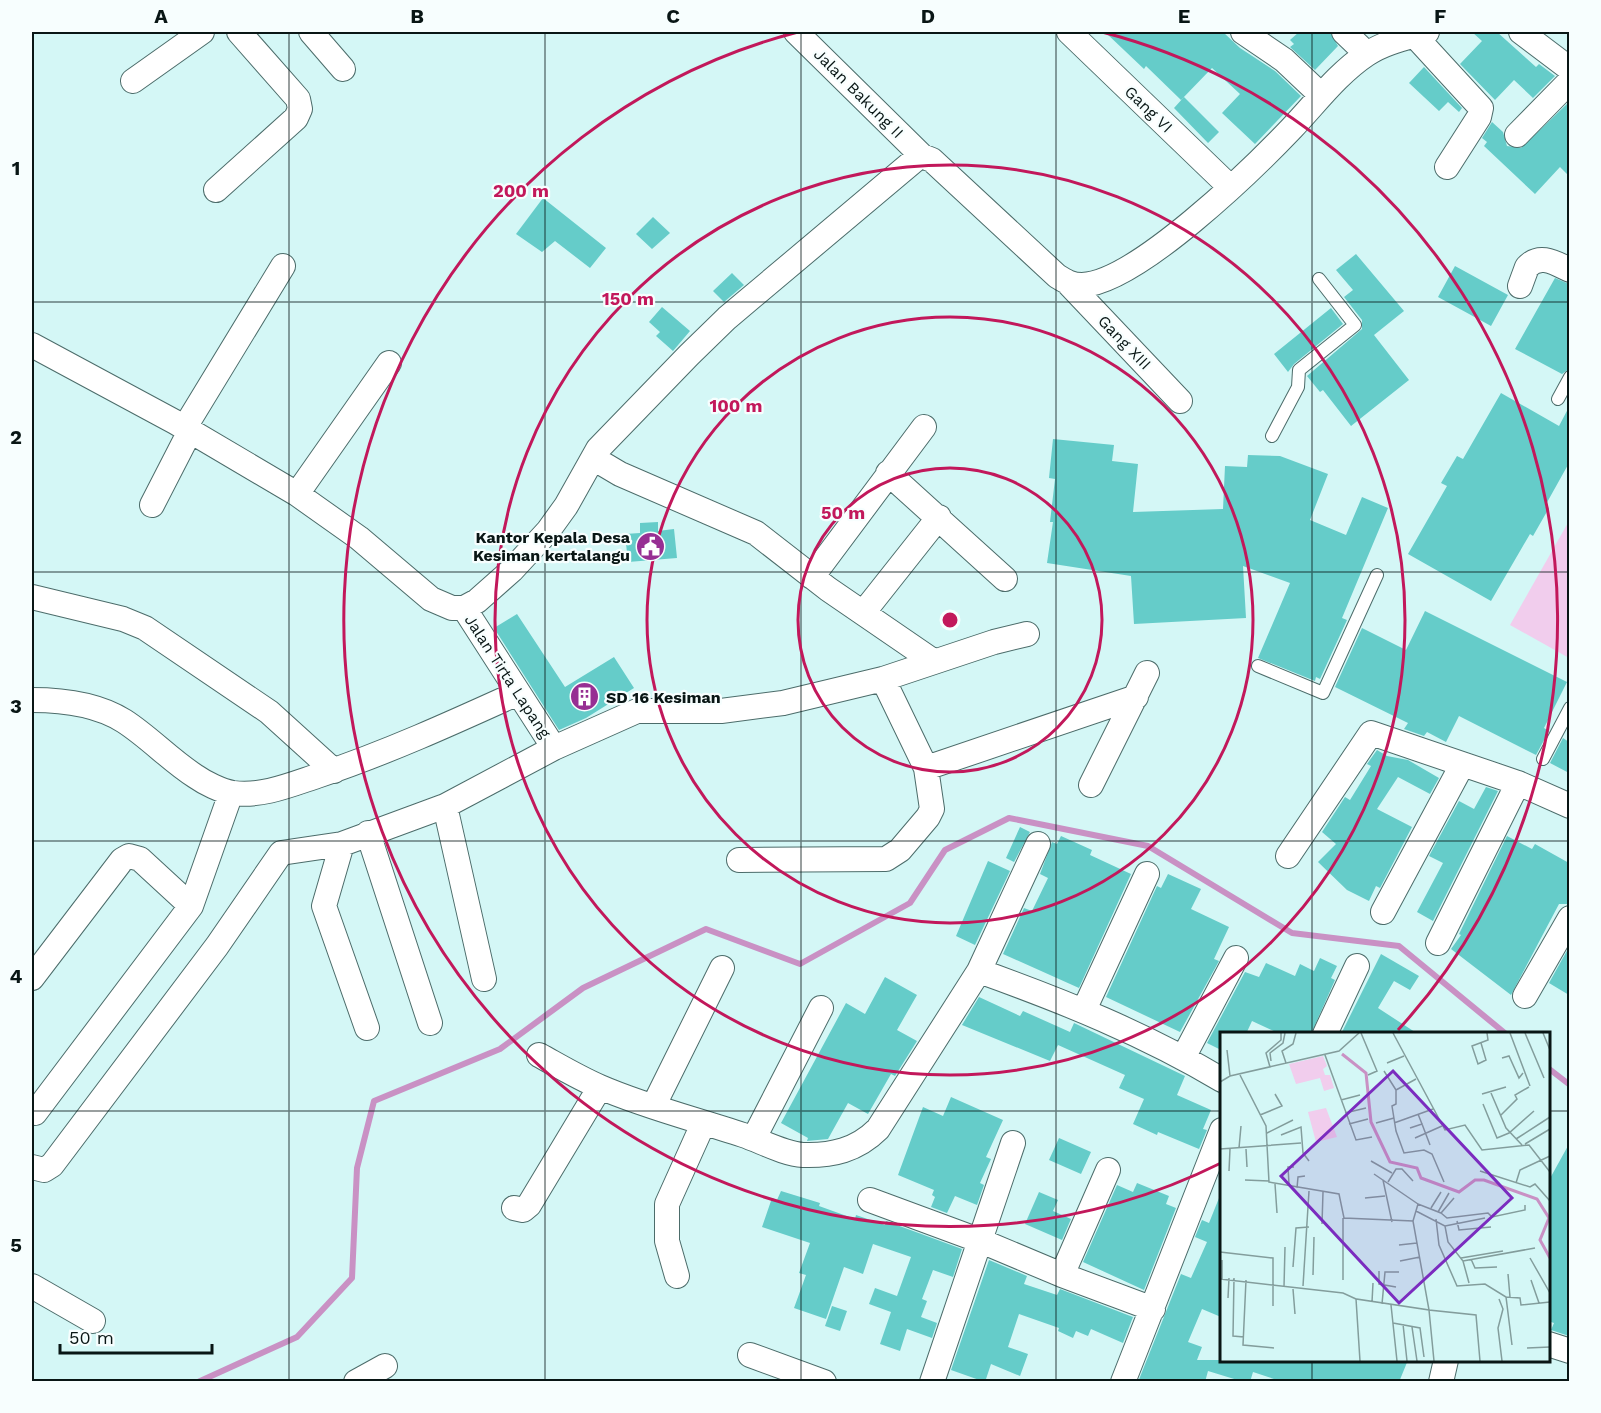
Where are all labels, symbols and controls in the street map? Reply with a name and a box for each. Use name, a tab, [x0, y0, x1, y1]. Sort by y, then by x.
text: A	[154, 4, 168, 28]
text: B	[410, 4, 424, 28]
text: C	[666, 4, 680, 28]
text: D	[921, 4, 935, 28]
text: E	[1178, 4, 1190, 28]
text: F	[1434, 4, 1446, 28]
street label: Jalan Bakung II	[810, 45, 907, 142]
street label: Gang VI	[1121, 82, 1177, 137]
text: 1	[12, 156, 20, 180]
text: 200 m	[493, 180, 549, 201]
text: 150 m	[602, 288, 654, 309]
street label: Gang XIII	[1094, 311, 1155, 373]
text: 100 m	[709, 395, 763, 416]
text: 2	[10, 425, 22, 449]
text: 50 m	[821, 502, 865, 523]
place label: Kantor Kepala Desa Kesiman kertalangu	[473, 528, 631, 565]
public building icon: Kantor Kepala Desa Kesiman kertalangu	[635, 530, 667, 562]
centre of rings	[940, 610, 960, 630]
street label: Jalan Tirta Lapang	[461, 611, 555, 742]
building icon: SD 16 Kesiman	[569, 681, 601, 713]
place label: SD 16 Kesiman	[606, 688, 721, 707]
text: 3	[10, 694, 22, 718]
text: 4	[10, 964, 23, 988]
inset map	[1220, 1032, 1550, 1362]
text: 5	[10, 1233, 22, 1257]
scale bar	[60, 1317, 212, 1355]
text: 50 m	[69, 1327, 114, 1348]

